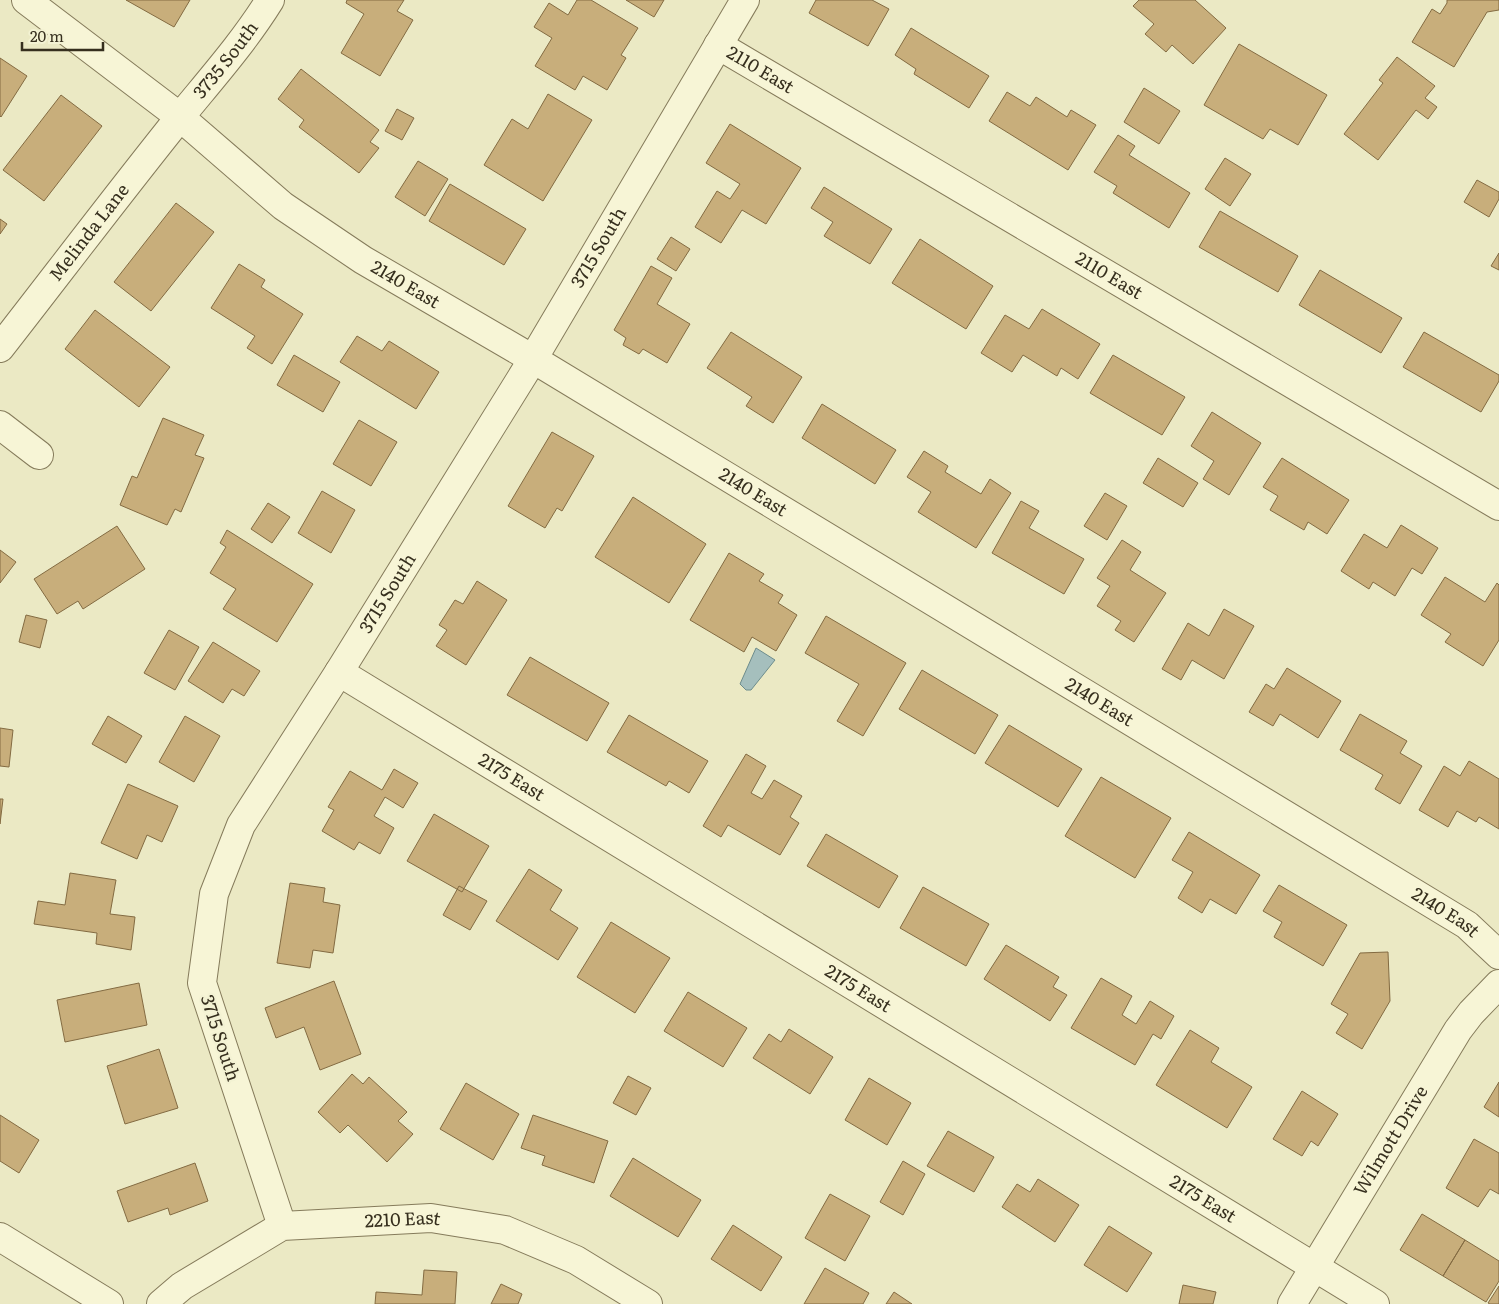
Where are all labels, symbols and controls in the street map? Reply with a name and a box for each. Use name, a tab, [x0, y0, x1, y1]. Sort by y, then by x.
street label: 3735 South	[186, 15, 264, 104]
scale bar	[22, 20, 104, 52]
text: 20 m	[30, 24, 64, 47]
street label: 2110 East	[722, 38, 800, 99]
street label: Melinda Lane	[42, 177, 135, 286]
street label: 3715 South	[563, 201, 632, 292]
street label: 2110 East	[1071, 244, 1149, 305]
street label: 2140 East	[366, 253, 446, 314]
street label: 2140 East	[714, 460, 794, 523]
street label: 3715 South	[351, 547, 422, 638]
street label: 2140 East	[1061, 670, 1140, 733]
street label: 2175 East	[474, 745, 551, 807]
street label: 2140 East	[1407, 880, 1487, 943]
street label: 2175 East	[820, 957, 898, 1018]
street label: 3715 South	[195, 991, 248, 1084]
street label: Wilmott Drive	[1346, 1080, 1433, 1200]
street label: 2175 East	[1165, 1167, 1243, 1229]
street label: 2210 East	[364, 1203, 443, 1234]

